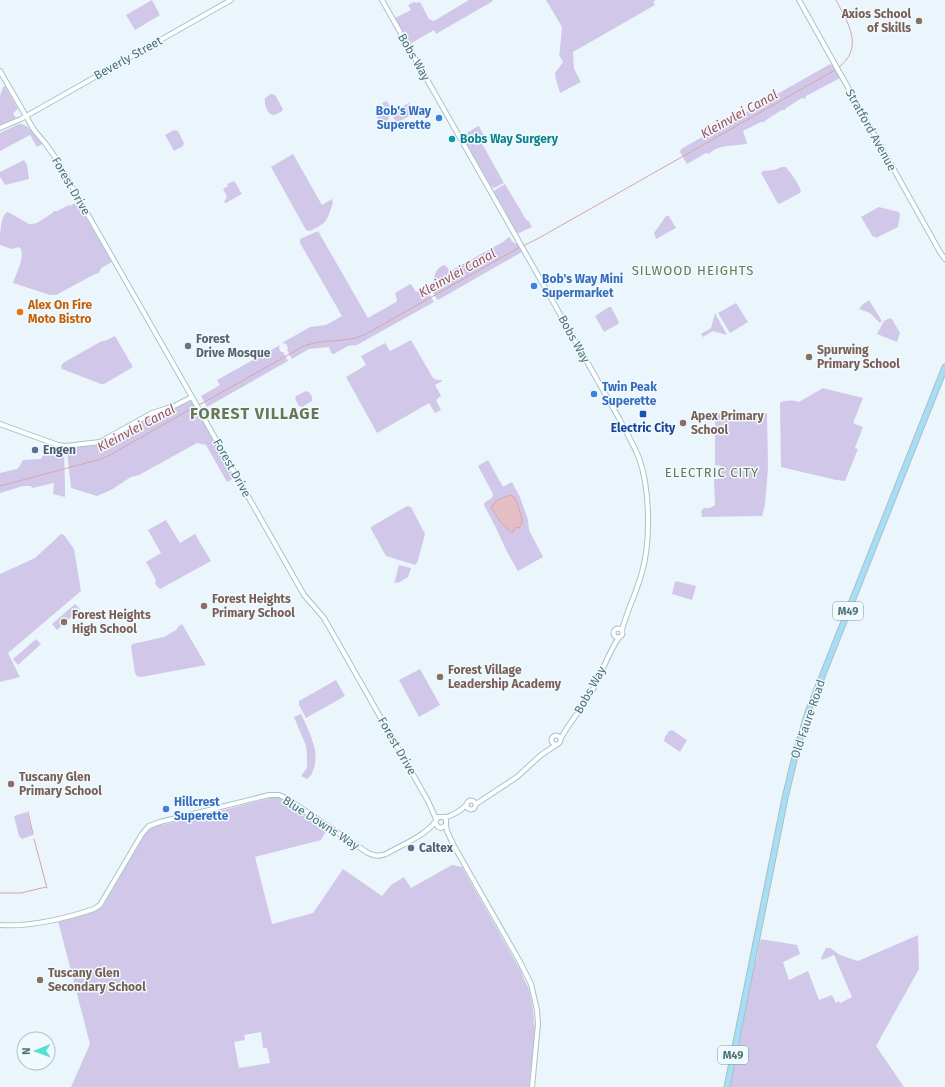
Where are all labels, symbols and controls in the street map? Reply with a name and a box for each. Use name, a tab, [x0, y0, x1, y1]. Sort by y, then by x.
place label: Axios School of Skills	[841, 7, 911, 35]
marker: Axios School of Skills	[914, 16, 924, 26]
street label: Bobs Way	[395, 31, 433, 83]
street label: Beverly Street	[91, 33, 165, 83]
water label: Kleinvlei Canal	[698, 87, 780, 141]
street label: Stratford Avenue	[843, 87, 899, 173]
place label: Bob's Way Superette	[376, 104, 432, 132]
marker: Bob's Way Superette	[434, 113, 444, 123]
place label: Bobs Way Surgery	[460, 132, 559, 146]
marker: Bobs Way Surgery	[447, 134, 457, 144]
street label: Forest Drive	[49, 155, 93, 217]
water label: Kleinvlei Canal	[416, 246, 498, 300]
district label: SILWOOD HEIGHTS	[632, 263, 754, 278]
place label: Bob's Way Mini Supermarket	[542, 272, 623, 300]
marker: Bob's Way Mini Supermarket	[529, 281, 539, 291]
place label: Alex On Fire Moto Bistro	[27, 298, 92, 326]
marker: Alex On Fire Moto Bistro	[15, 307, 25, 317]
street label: Bobs Way	[555, 313, 593, 365]
place label: Forest Drive Mosque	[196, 332, 271, 360]
marker: Forest Drive Mosque	[183, 341, 193, 351]
place label: Spurwing Primary School	[817, 343, 900, 371]
marker: Spurwing Primary School	[804, 352, 814, 362]
place label: Twin Peak Superette	[602, 380, 657, 408]
marker: Twin Peak Superette	[589, 389, 599, 399]
water label: Kleinvlei Canal	[95, 401, 178, 455]
district label: FOREST VILLAGE	[190, 404, 320, 423]
marker: Electric City	[638, 409, 648, 419]
place label: Apex Primary School	[690, 409, 764, 437]
marker: Apex Primary School	[678, 418, 688, 428]
place label: Electric City	[611, 421, 676, 435]
street label: Forest Drive	[210, 436, 254, 500]
place label: Engen	[43, 443, 76, 457]
marker: Engen	[30, 445, 40, 455]
district label: ELECTRIC CITY	[665, 465, 759, 480]
place label: Forest Heights Primary School	[212, 592, 295, 620]
marker: Forest Heights Primary School	[199, 601, 209, 611]
road number: M49	[833, 602, 863, 620]
place label: Forest Heights High School	[72, 608, 151, 636]
marker: Forest Heights High School	[59, 617, 69, 627]
place label: Forest Village Leadership Academy	[448, 663, 562, 691]
street label: Bobs Way	[571, 664, 609, 716]
marker: Forest Village Leadership Academy	[435, 672, 445, 682]
street label: Old Faure Road	[788, 678, 828, 760]
street label: Forest Drive	[375, 715, 419, 777]
place label: Tuscany Glen Primary School	[19, 770, 102, 798]
marker: Tuscany Glen Primary School	[6, 779, 16, 789]
street label: Blue Downs Way	[280, 793, 362, 853]
place label: Hillcrest Superette	[174, 795, 229, 823]
marker: Hillcrest Superette	[161, 804, 171, 814]
place label: Caltex	[419, 841, 454, 855]
marker: Caltex	[406, 843, 416, 853]
place label: Tuscany Glen Secondary School	[48, 966, 146, 994]
marker: Tuscany Glen Secondary School	[35, 975, 45, 985]
north arrow	[16, 1031, 56, 1071]
road number: M49	[718, 1046, 748, 1064]
text: N	[20, 1047, 33, 1055]

